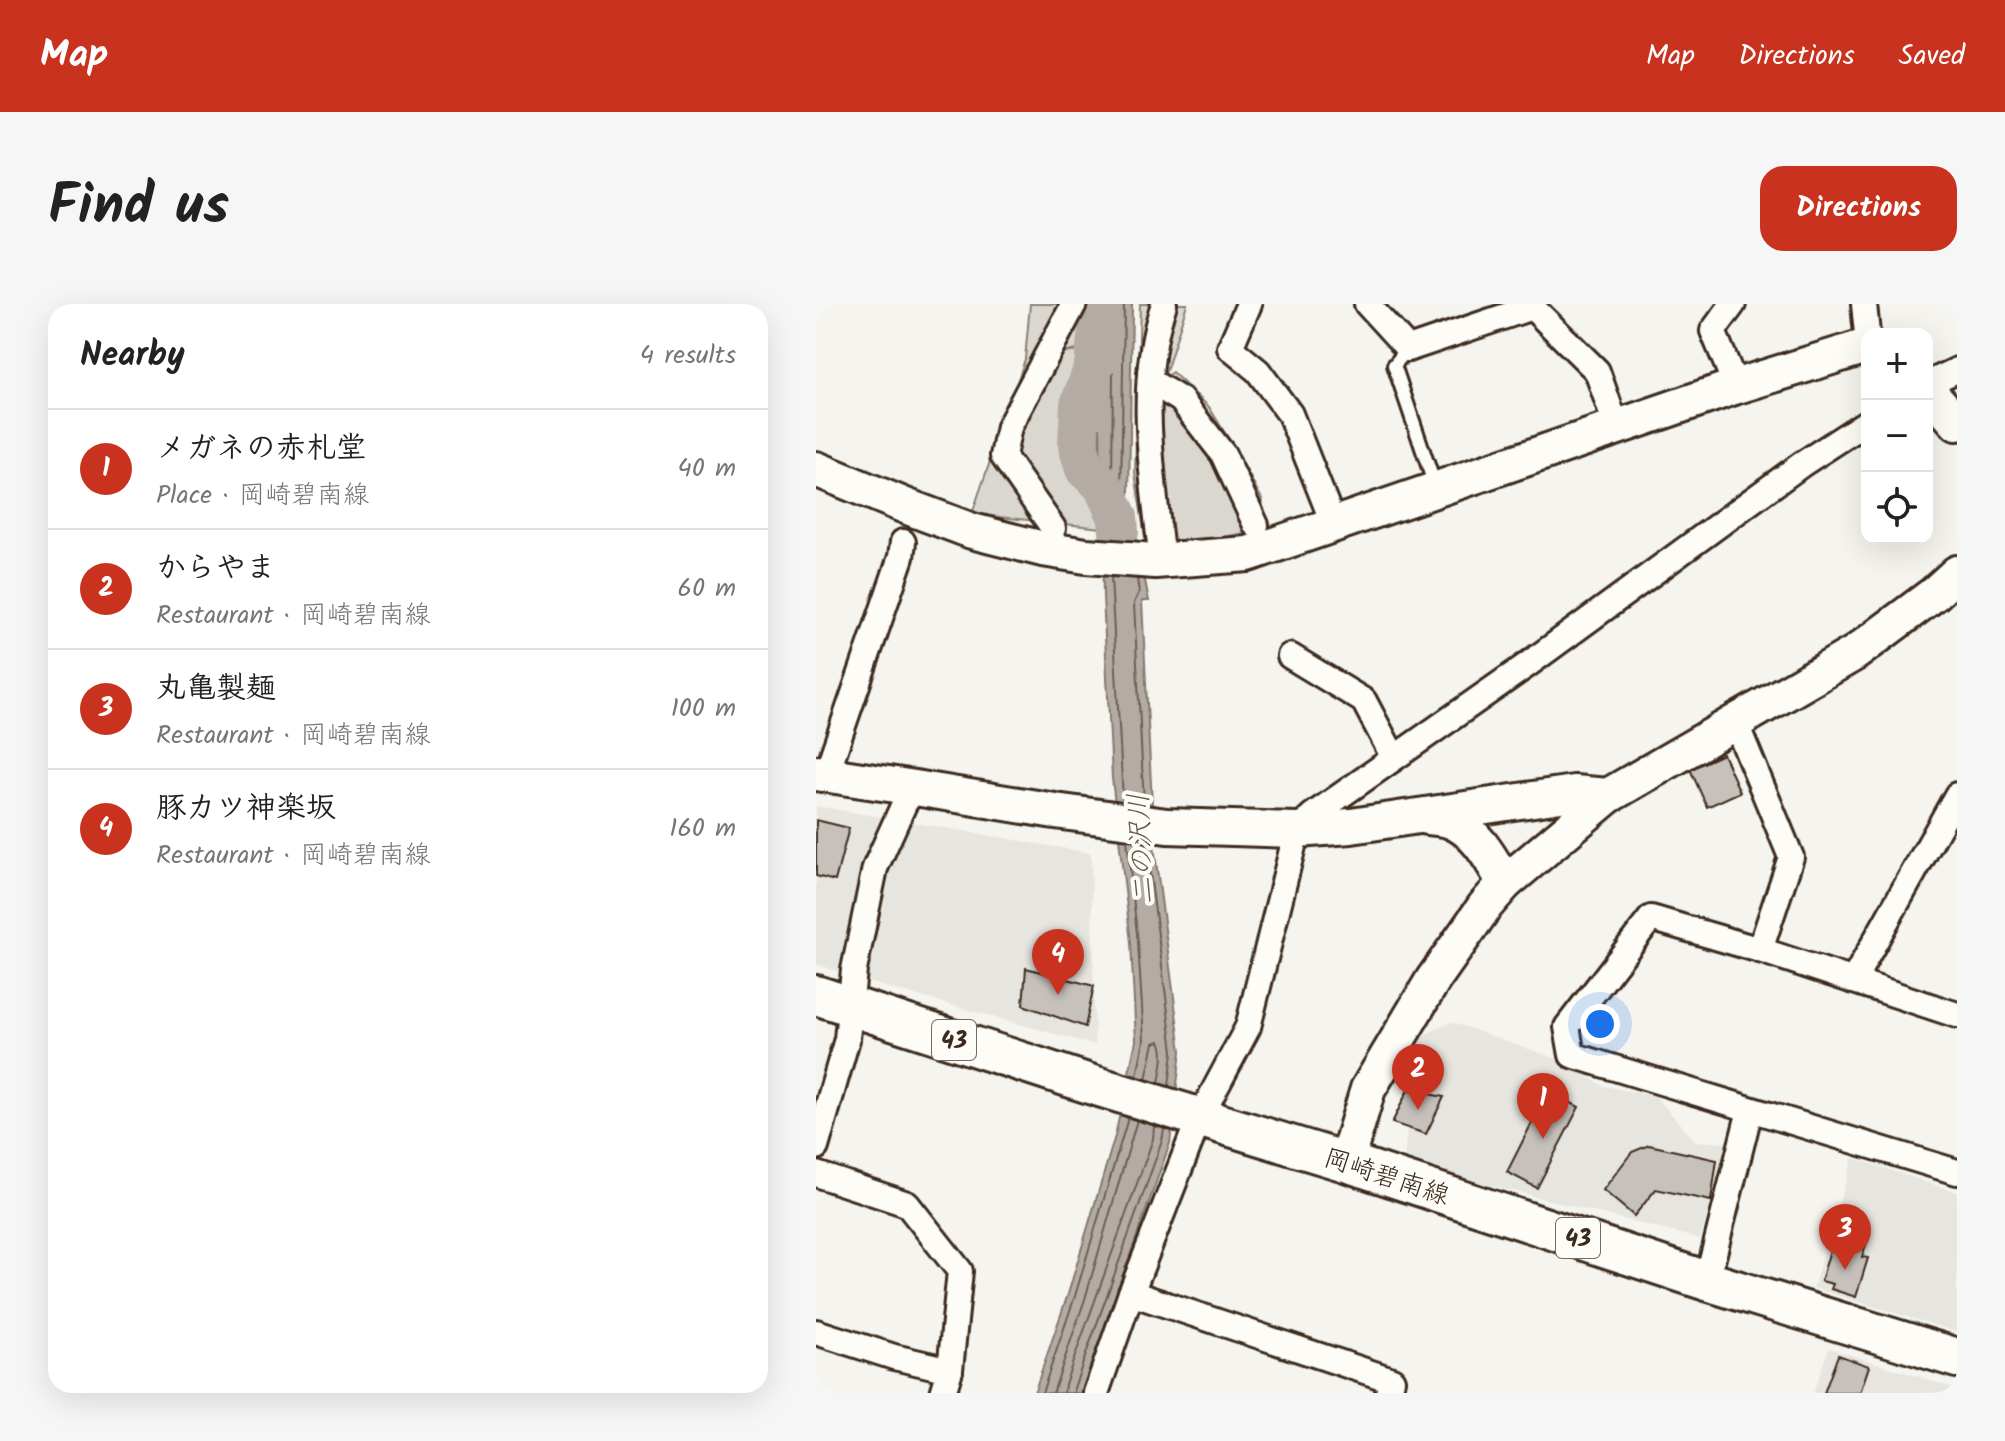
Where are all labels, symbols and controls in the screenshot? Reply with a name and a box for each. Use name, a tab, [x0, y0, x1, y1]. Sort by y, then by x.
text: Map	[40, 26, 109, 86]
text: Map	[1646, 34, 1695, 79]
text: Directions	[1739, 34, 1855, 79]
text: Saved	[1899, 34, 1965, 79]
text: Find us	[48, 163, 229, 253]
button: Directions	[1760, 166, 1957, 251]
map controls	[1861, 328, 1933, 544]
button: +	[1861, 328, 1933, 400]
text: Nearby	[80, 329, 185, 383]
text: 4 results	[640, 335, 736, 377]
button: −	[1861, 400, 1933, 472]
text: メガネの赤札堂	[156, 425, 366, 473]
text: 1	[102, 448, 110, 490]
text: 40 m	[678, 448, 736, 490]
button: locate	[1861, 472, 1933, 544]
text: Place · 岡崎碧南線	[156, 475, 369, 517]
text: からやま	[156, 545, 276, 593]
text: 2	[98, 568, 114, 610]
text: 60 m	[677, 568, 736, 610]
text: Restaurant · 岡崎碧南線	[156, 595, 430, 637]
text: 丸亀製麺	[156, 665, 276, 713]
text: 3	[99, 688, 113, 730]
text: 100 m	[671, 688, 736, 730]
text: Restaurant · 岡崎碧南線	[156, 715, 430, 757]
text: 豚カツ神楽坂	[156, 785, 336, 833]
water label: 二の沢川	[1117, 792, 1168, 906]
text: 4	[99, 808, 113, 850]
text: 160 m	[669, 808, 736, 850]
text: Restaurant · 岡崎碧南線	[156, 835, 430, 877]
pin: 4	[1032, 929, 1084, 995]
your location	[1580, 1004, 1620, 1044]
road number: 43	[932, 1020, 976, 1060]
pin: 2	[1392, 1044, 1444, 1110]
pin: 1	[1517, 1073, 1569, 1139]
street label: 岡崎碧南線	[1318, 1138, 1455, 1218]
pin: 3	[1819, 1204, 1871, 1270]
road number: 43	[1556, 1218, 1600, 1258]

